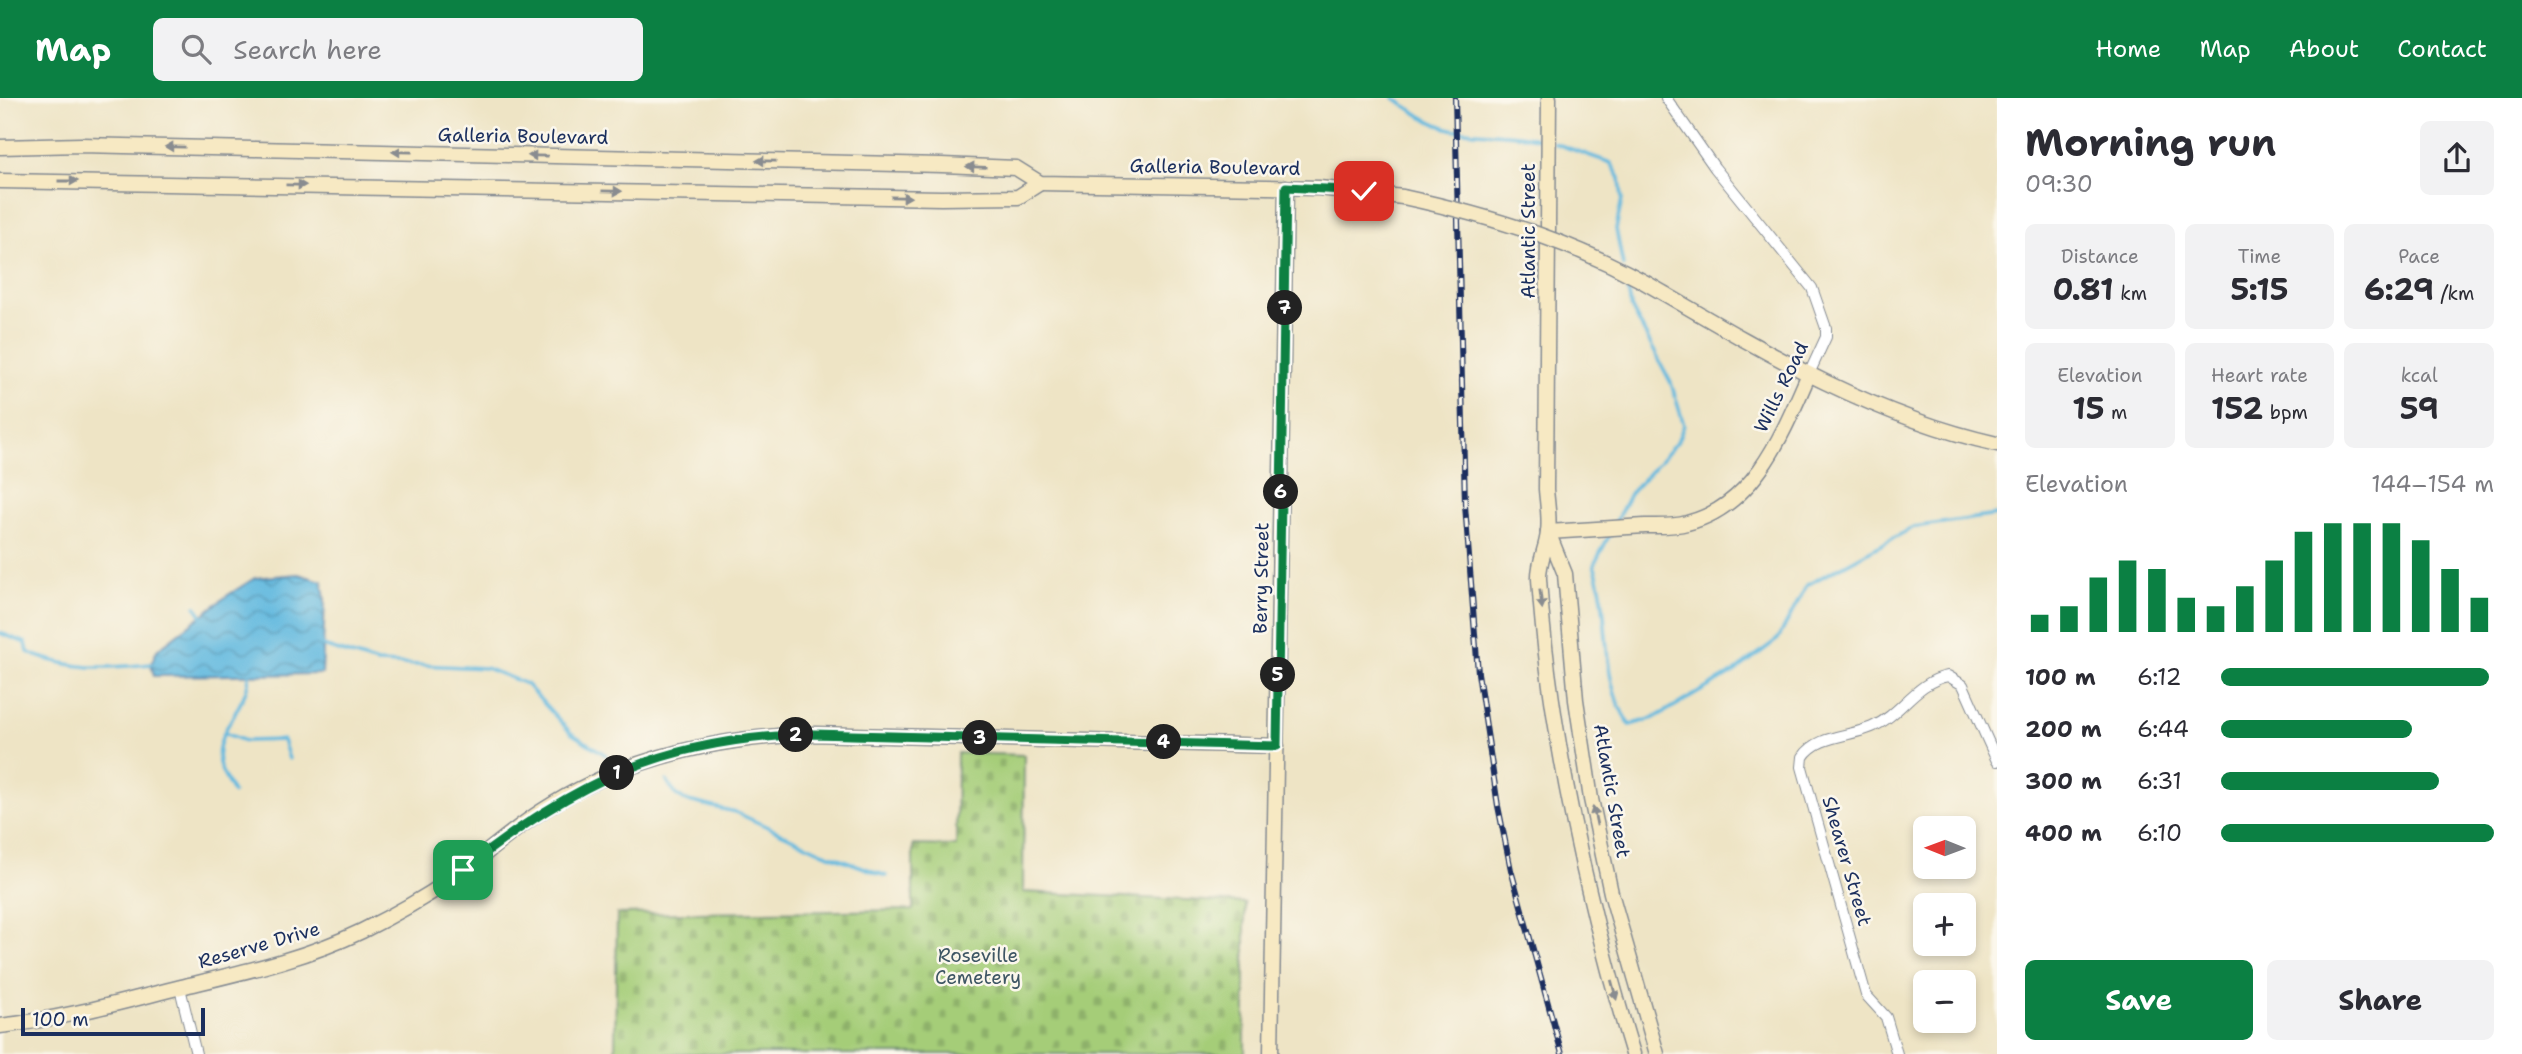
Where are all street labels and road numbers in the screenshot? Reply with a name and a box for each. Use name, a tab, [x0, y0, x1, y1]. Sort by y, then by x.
street label: Galleria Boulevard	[437, 122, 609, 150]
street label: Galleria Boulevard	[1129, 153, 1301, 181]
street label: Atlantic Street	[1516, 163, 1541, 299]
street label: Wills Road	[1748, 337, 1814, 437]
street label: Berry Street	[1248, 522, 1274, 634]
street label: Atlantic Street	[1588, 722, 1636, 860]
street label: Shearer Street	[1817, 793, 1877, 929]
street label: Reserve Drive	[195, 916, 323, 974]

